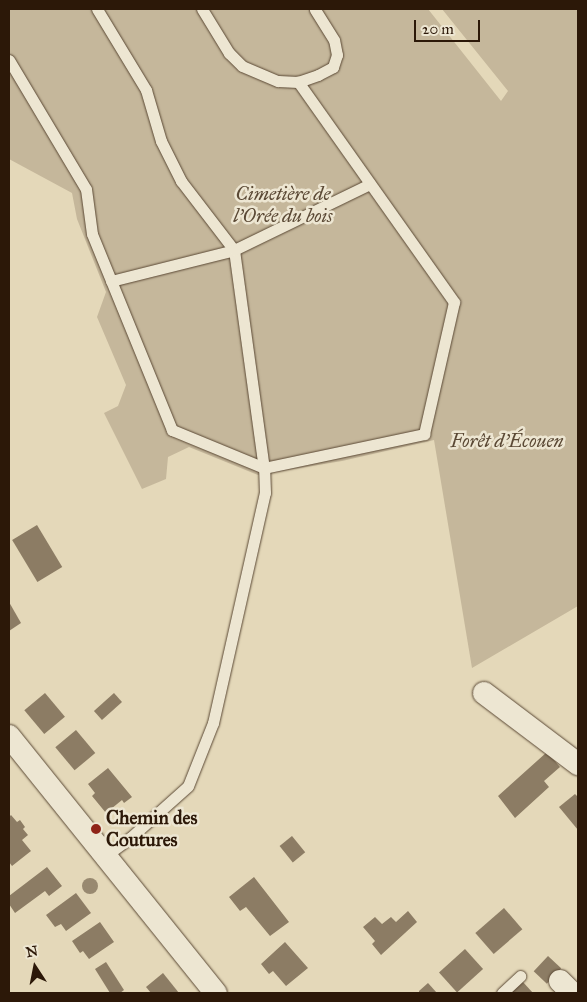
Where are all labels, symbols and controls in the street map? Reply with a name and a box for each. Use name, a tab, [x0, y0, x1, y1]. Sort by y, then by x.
scale bar	[417, 10, 483, 42]
text: 20 m	[422, 20, 454, 38]
park label: Cimetière de l'Orée du bois	[233, 183, 333, 227]
park label: Forêt d'Écouen	[451, 430, 563, 452]
place label: Chemin des Coutures	[106, 807, 197, 851]
marker: Chemin des Coutures	[90, 823, 102, 835]
north arrow	[10, 942, 60, 992]
text: N	[25, 942, 39, 961]

